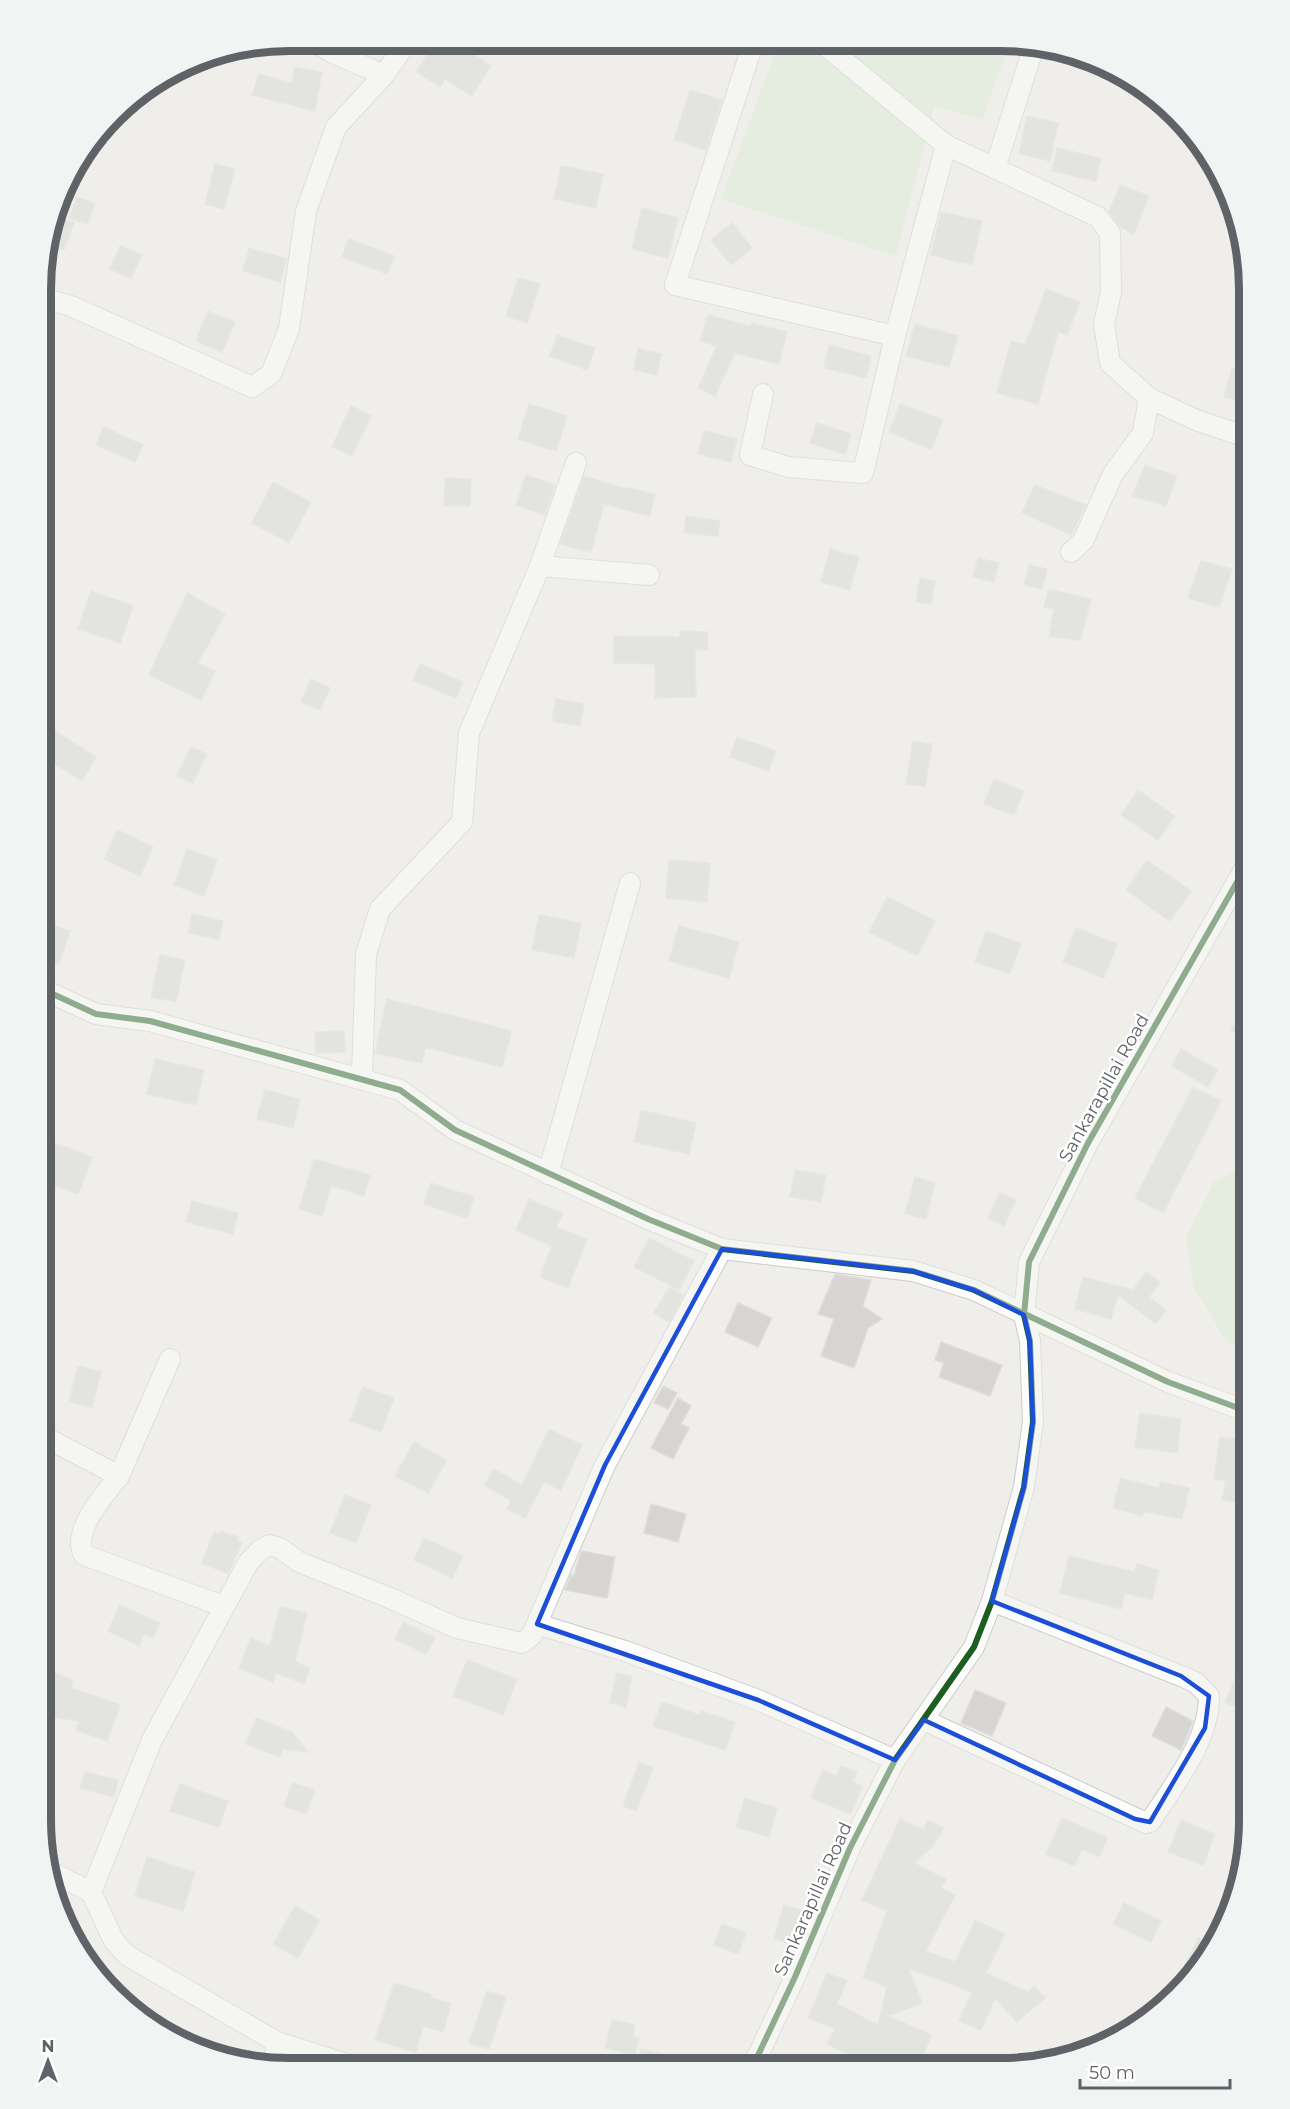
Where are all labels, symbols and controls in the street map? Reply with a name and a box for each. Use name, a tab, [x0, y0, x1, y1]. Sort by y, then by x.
street label: Sankarapillai Road	[1054, 1010, 1154, 1166]
street label: Sankarapillai Road	[769, 1819, 857, 1979]
north arrow	[18, 2031, 78, 2091]
text: N	[42, 2037, 54, 2056]
scale bar	[1080, 2052, 1230, 2090]
text: 50 m	[1089, 2062, 1135, 2084]

